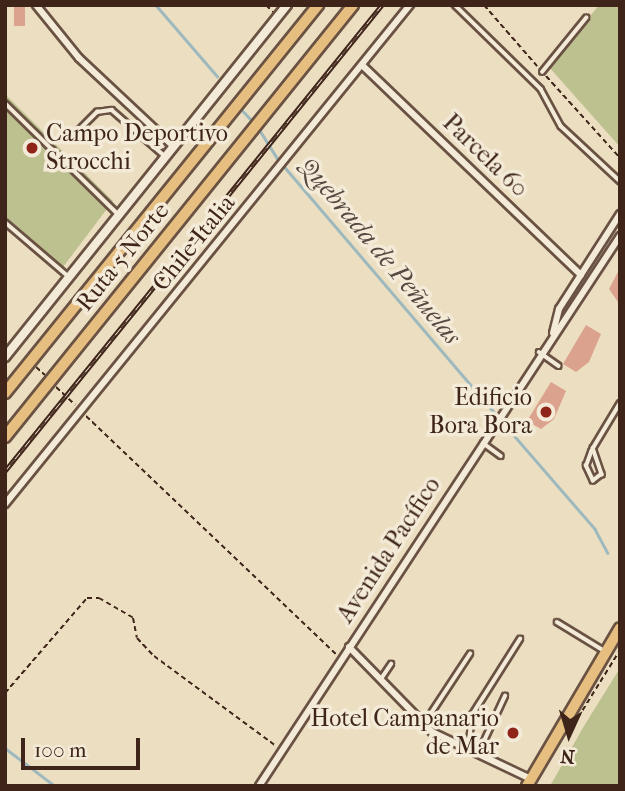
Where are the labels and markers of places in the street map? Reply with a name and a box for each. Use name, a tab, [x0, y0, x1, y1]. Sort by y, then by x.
place label: Campo Deportivo Strocchi	[46, 120, 228, 176]
marker: Campo Deportivo Strocchi	[24, 140, 40, 156]
place label: Edificio Bora Bora	[429, 384, 532, 440]
marker: Edificio Bora Bora	[538, 404, 554, 420]
place label: Hotel Campanario de Mar	[310, 705, 499, 761]
marker: Hotel Campanario de Mar	[505, 725, 521, 741]

